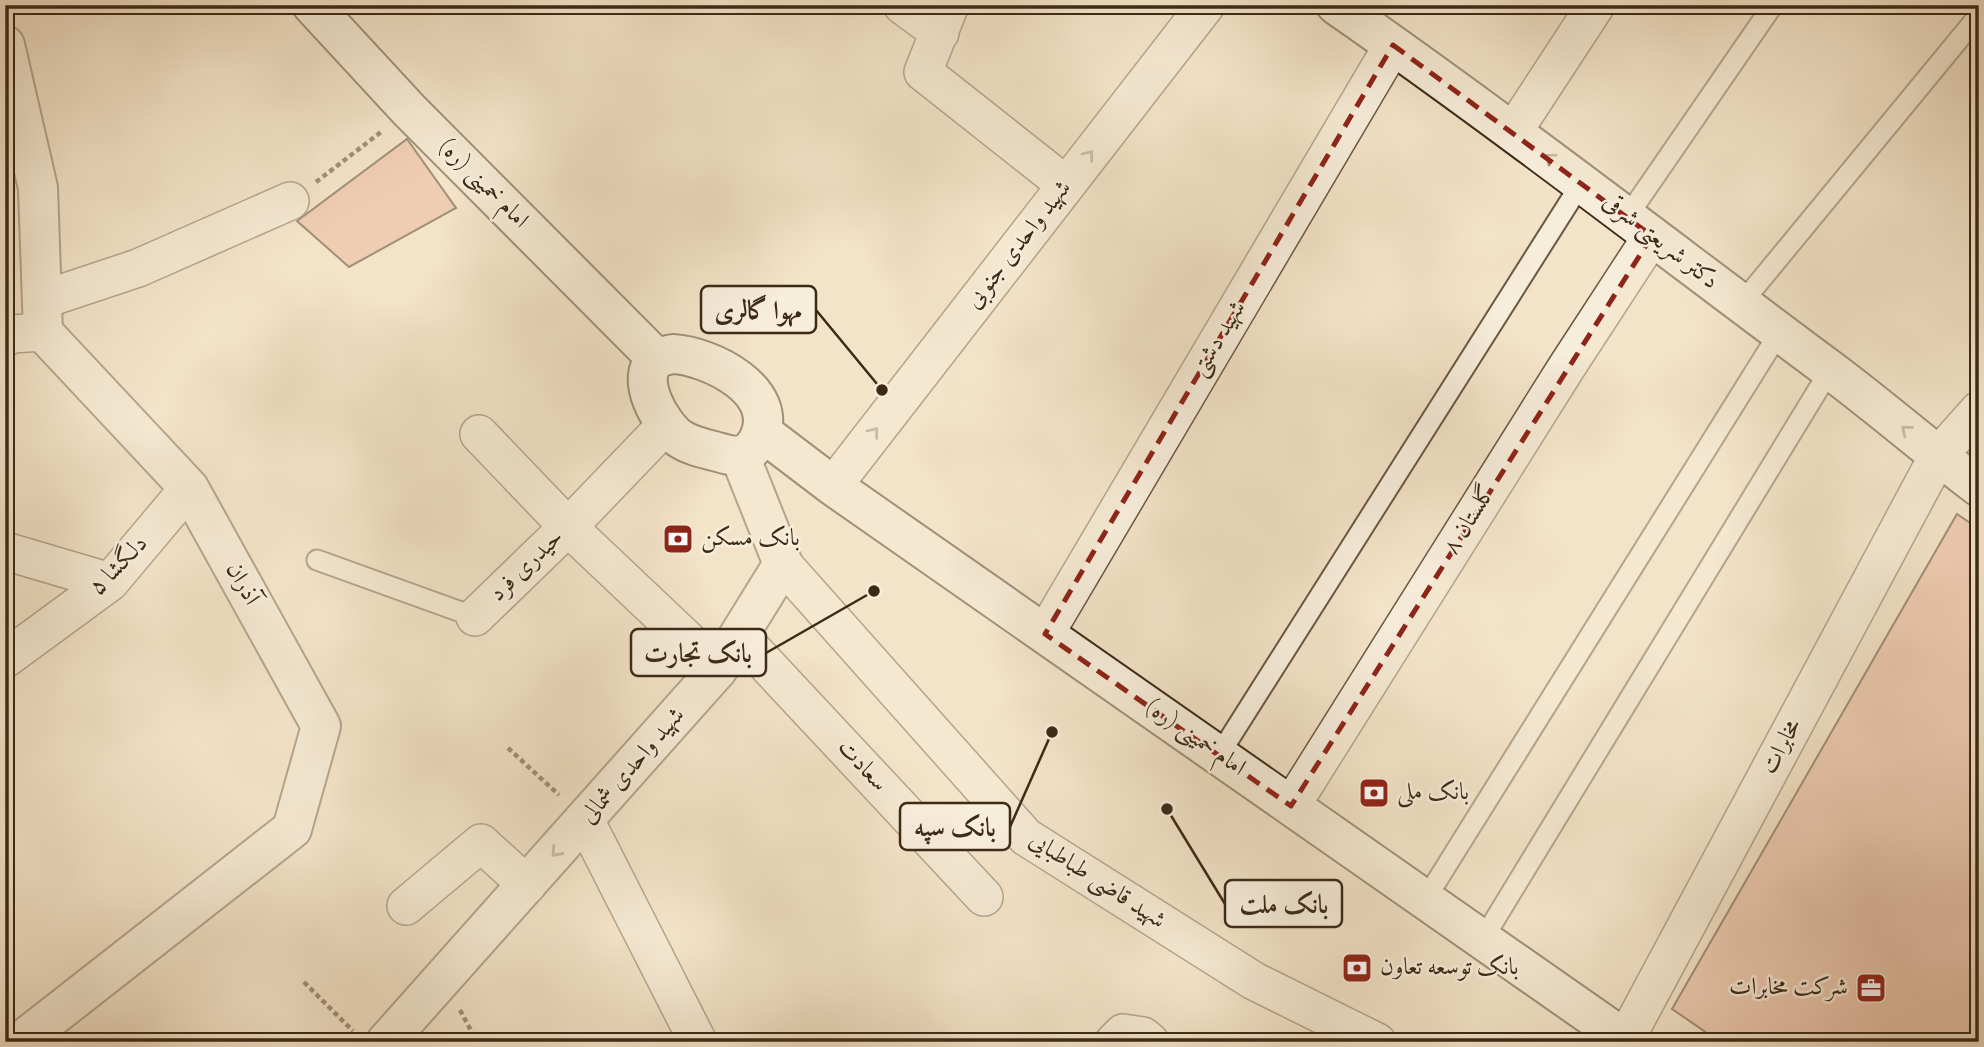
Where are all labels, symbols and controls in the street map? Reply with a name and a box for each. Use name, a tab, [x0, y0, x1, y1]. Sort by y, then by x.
street label: امام خمینی (ره)	[429, 131, 536, 238]
one-way arrow	[1081, 151, 1094, 163]
one-way arrow	[1545, 154, 1558, 167]
street label: شهید واحدی جنوبی	[958, 173, 1080, 317]
street label: دکتر شریعتی شرقی	[1595, 186, 1725, 298]
callout: مهوا گالری	[701, 286, 816, 333]
text: مهوا گالری	[714, 294, 802, 331]
street label: شهید دشتی	[1183, 294, 1255, 384]
one-way arrow	[1901, 426, 1913, 439]
one-way arrow	[866, 427, 879, 439]
street label: گلستان ۸	[1435, 479, 1505, 561]
street label: حیدری فرد	[482, 522, 572, 610]
bank icon: بانک مسکن	[661, 522, 695, 556]
place label: بانک مسکن	[701, 522, 800, 556]
street label: دلگشا ۵	[82, 528, 156, 604]
street label: آذران	[216, 556, 269, 614]
callout: بانک تجارت	[631, 629, 766, 676]
text: بانک تجارت	[644, 637, 752, 674]
street label: امام خمینی (ره)	[1137, 691, 1252, 787]
street label: شهید واحدی شمالی	[573, 700, 693, 832]
street label: مخابرات	[1753, 713, 1811, 781]
street label: سعادت	[829, 732, 895, 800]
bank icon: بانک ملی	[1357, 776, 1391, 810]
place label: بانک ملی	[1397, 776, 1469, 810]
callout: بانک سپه	[900, 803, 1010, 850]
text: بانک سپه	[914, 811, 996, 848]
street label: شهید قاضی طباطبایی	[1022, 824, 1172, 938]
one-way arrow	[552, 844, 565, 857]
callout: بانک ملت	[1225, 880, 1342, 927]
text: بانک ملت	[1240, 888, 1329, 925]
bank icon: بانک توسعه تعاون	[1340, 951, 1374, 985]
place label: بانک توسعه تعاون	[1380, 951, 1519, 985]
place label: شرکت مخابرات	[1729, 971, 1848, 1005]
office icon: شرکت مخابرات	[1854, 971, 1888, 1005]

